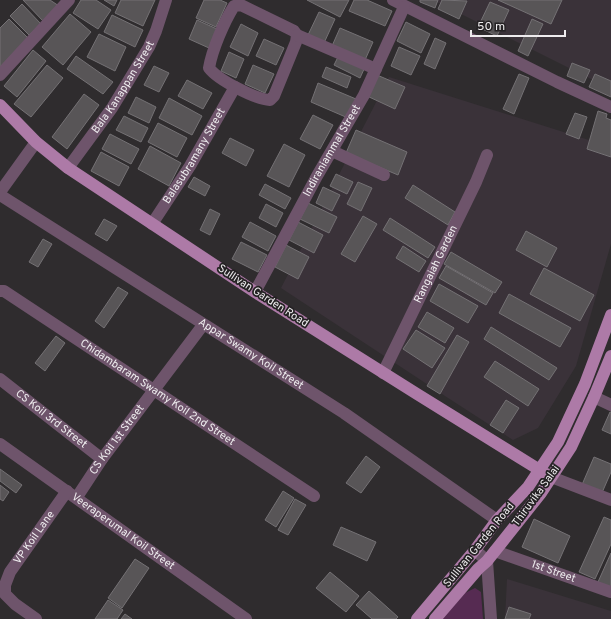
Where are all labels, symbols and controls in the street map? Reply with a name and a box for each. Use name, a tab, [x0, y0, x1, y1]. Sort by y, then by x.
scale bar	[471, 12, 565, 38]
text: 50 m	[477, 19, 505, 35]
street label: Bala Kanappan Street	[89, 39, 158, 136]
street label: Indiraniammal Street	[300, 102, 364, 199]
street label: Balasubramany Street	[160, 106, 228, 207]
street label: Rangaiah Garden	[411, 223, 461, 305]
street label: Sullivan Garden Road	[215, 261, 311, 331]
street label: Appar Swamy Koil Street	[195, 315, 306, 393]
street label: Chidambaram Swamy Koil 2nd Street	[77, 336, 238, 449]
street label: CS Koil 3rd Street	[12, 387, 90, 452]
street label: CS Koil 1st Street	[87, 402, 148, 477]
street label: Thiruvika Salai	[509, 463, 563, 529]
street label: Veeraperumal Koil Street	[69, 490, 177, 573]
street label: Sullivan Garden Road	[440, 500, 518, 590]
street label: VP Koil Lane	[11, 508, 58, 567]
street label: 1st Street	[529, 557, 577, 586]

